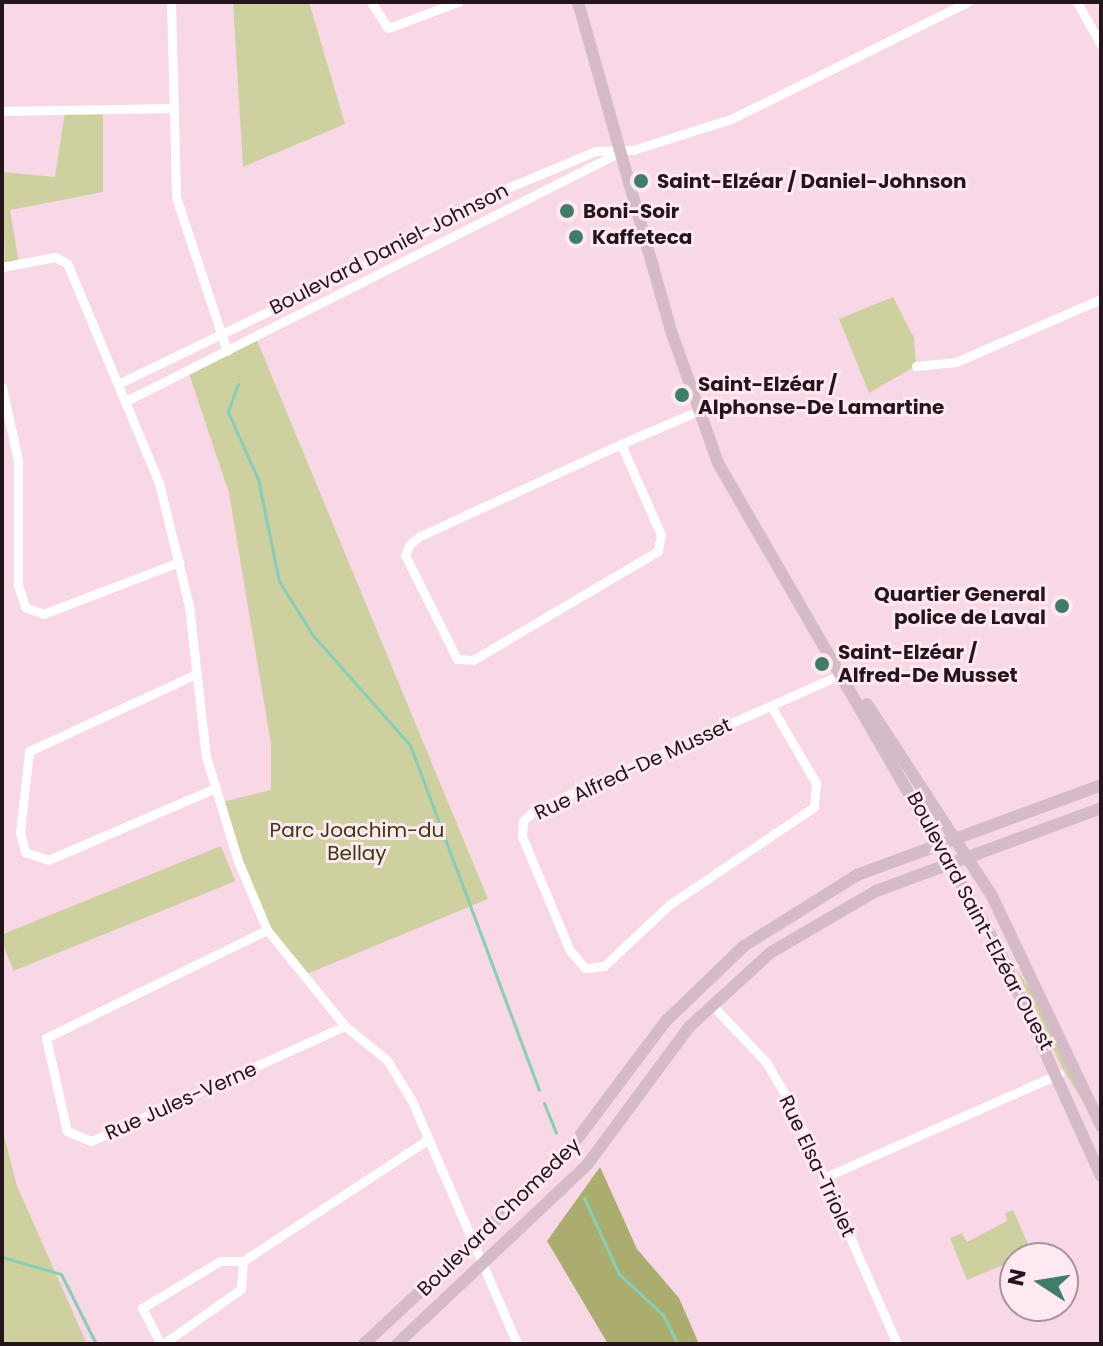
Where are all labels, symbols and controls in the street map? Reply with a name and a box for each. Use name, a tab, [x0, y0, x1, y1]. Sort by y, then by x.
place label: Saint-Elzéar / Daniel-Johnson	[657, 169, 967, 193]
marker: Saint-Elzéar / Daniel-Johnson	[632, 172, 650, 190]
street label: Boulevard Daniel-Johnson	[265, 178, 513, 320]
place label: Boni-Soir	[583, 199, 679, 223]
marker: Boni-Soir	[558, 202, 576, 220]
place label: Kaffeteca	[592, 225, 692, 249]
marker: Kaffeteca	[567, 228, 585, 246]
place label: Saint-Elzéar / Alphonse-De Lamartine	[698, 372, 944, 419]
marker: Saint-Elzéar / Alphonse-De Lamartine	[673, 386, 691, 404]
place label: Quartier General police de Laval	[874, 582, 1046, 629]
marker: Quartier General police de Laval	[1053, 597, 1071, 615]
place label: Saint-Elzéar / Alfred-De Musset	[838, 640, 1018, 687]
marker: Saint-Elzéar / Alfred-De Musset	[813, 655, 831, 673]
street label: Rue Alfred-De Musset	[531, 713, 735, 825]
street label: Boulevard Saint-Elzéar Ouest	[902, 788, 1058, 1054]
park label: Parc Joachim-du Bellay	[270, 819, 444, 866]
street label: Rue Jules-Verne	[101, 1057, 261, 1145]
street label: Rue Elsa-Triolet	[774, 1091, 860, 1241]
street label: Boulevard Chomedey	[412, 1133, 586, 1301]
north arrow	[999, 1242, 1079, 1322]
text: N	[1000, 1266, 1034, 1289]

